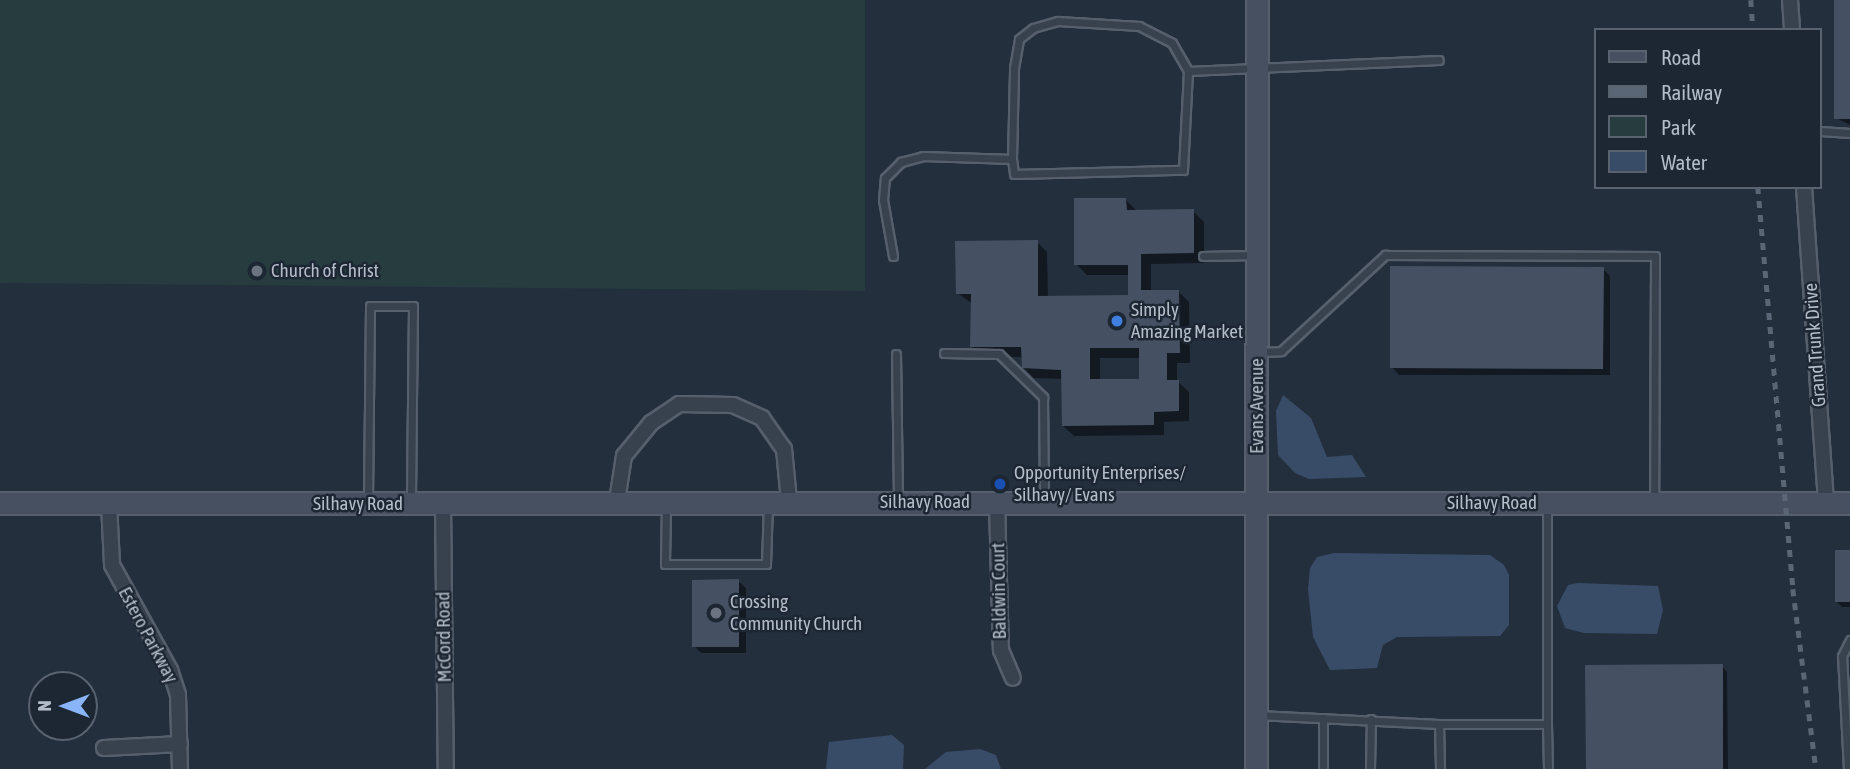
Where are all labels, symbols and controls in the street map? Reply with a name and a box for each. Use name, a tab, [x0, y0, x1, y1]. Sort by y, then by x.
legend	[1594, 28, 1822, 189]
text: Road	[1661, 45, 1701, 69]
text: Railway	[1661, 80, 1722, 104]
text: Park	[1661, 115, 1696, 139]
text: Water	[1661, 150, 1707, 174]
place label: Church of Christ	[271, 260, 379, 282]
marker: Church of Christ	[249, 263, 265, 279]
street label: Grand Trunk Drive	[1799, 282, 1831, 408]
place label: Simply Amazing Market	[1131, 299, 1243, 343]
marker: Simply Amazing Market	[1109, 313, 1125, 329]
street label: Evans Avenue	[1246, 358, 1268, 454]
place label: Opportunity Enterprises/ Silhavy/ Evans	[1014, 462, 1186, 506]
marker: Opportunity Enterprises/ Silhavy/ Evans	[992, 476, 1008, 492]
street label: Silhavy Road	[880, 491, 970, 513]
street label: Silhavy Road	[1447, 492, 1537, 514]
street label: Silhavy Road	[313, 493, 403, 515]
street label: Baldwin Court	[987, 542, 1011, 640]
street label: Estero Parkway	[113, 583, 183, 687]
street label: McCord Road	[432, 591, 456, 683]
place label: Crossing Community Church	[730, 591, 862, 635]
marker: Crossing Community Church	[708, 605, 724, 621]
north arrow	[28, 671, 98, 741]
text: N	[33, 700, 55, 712]

